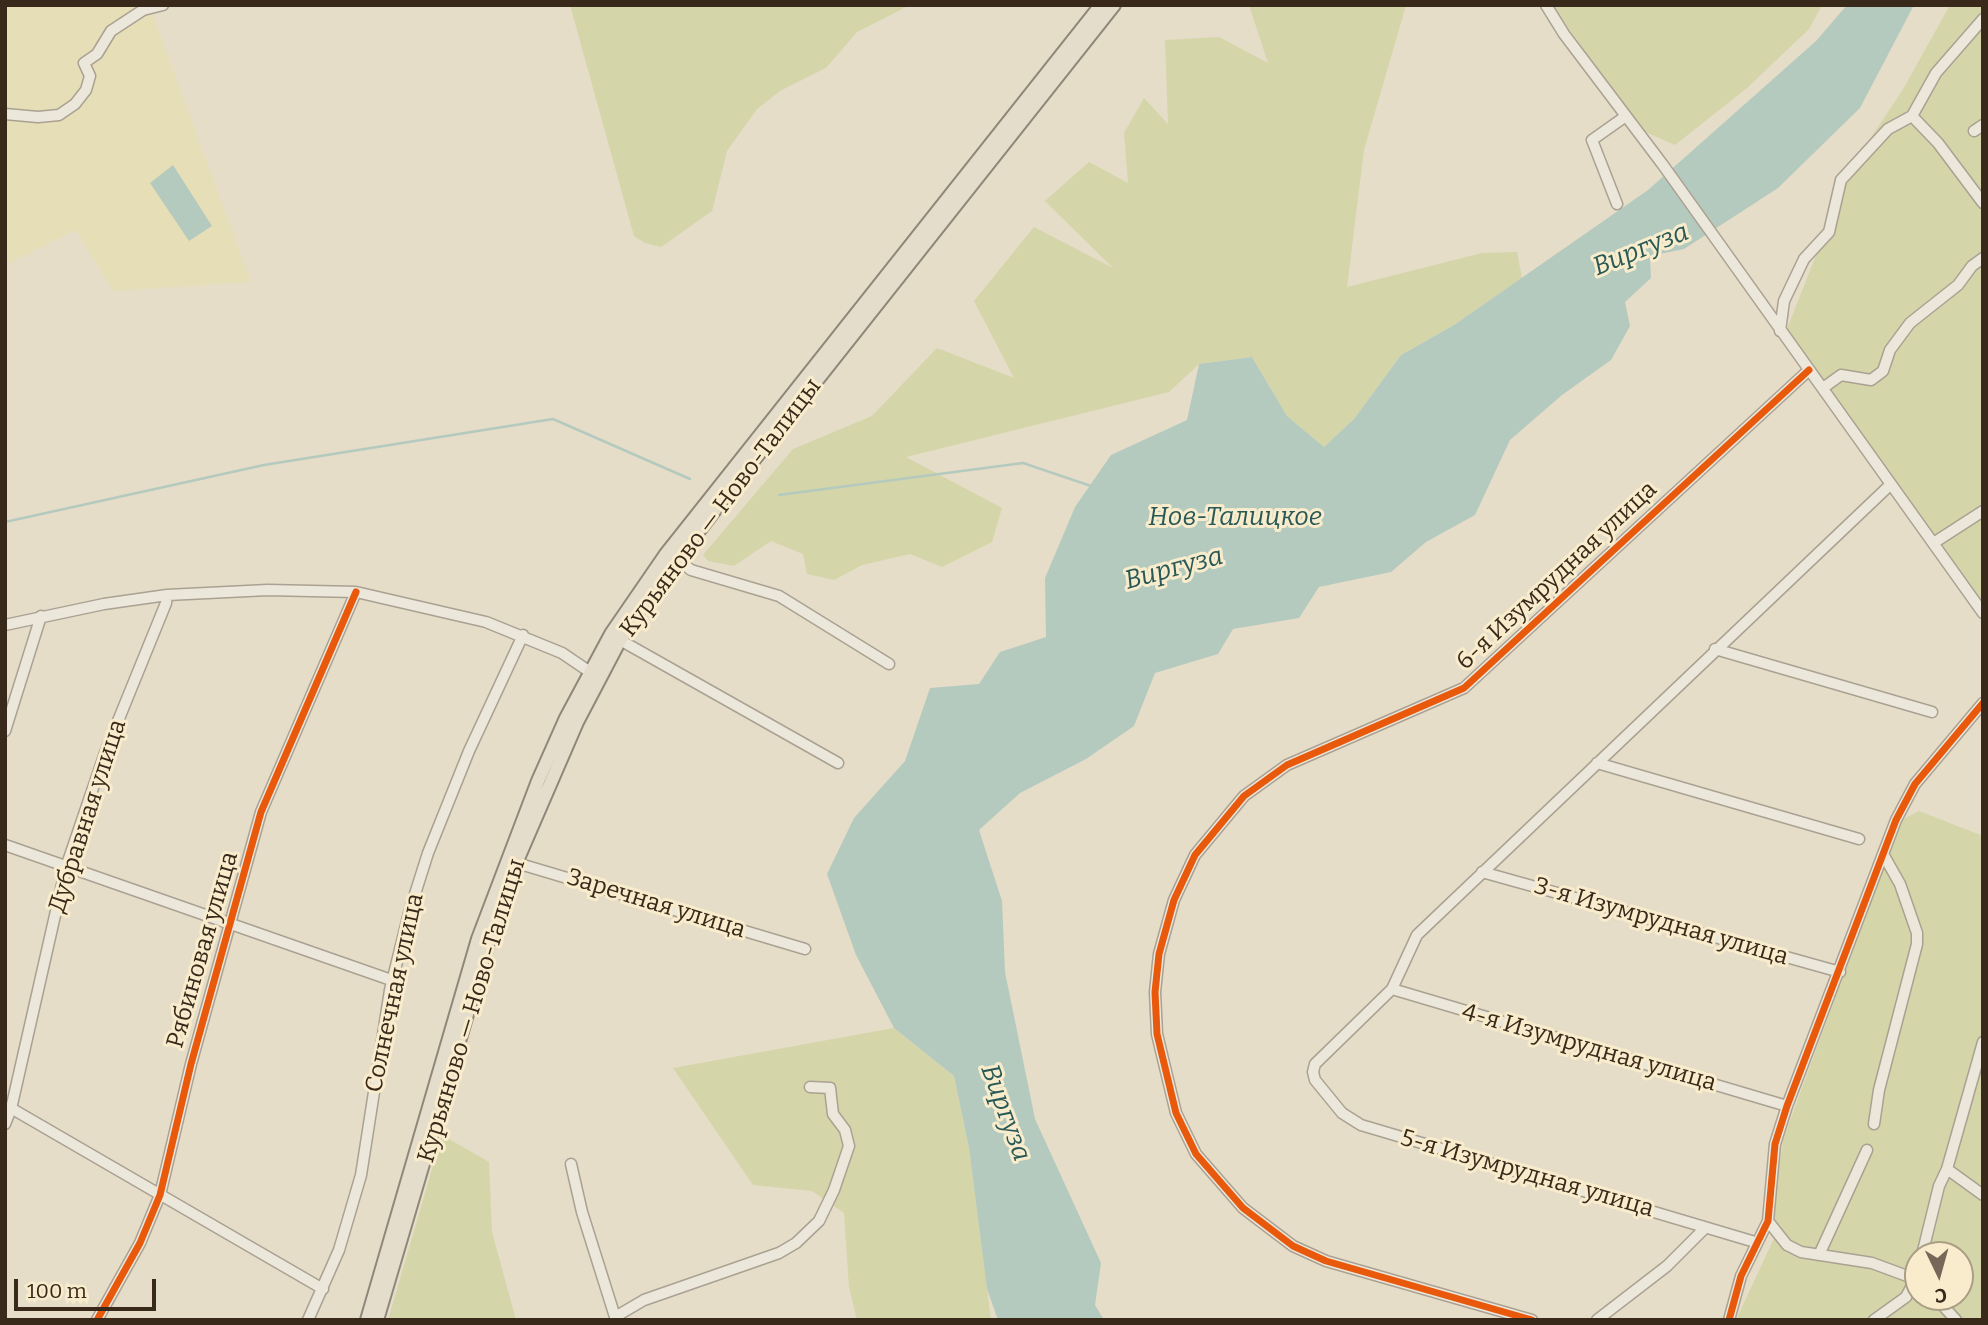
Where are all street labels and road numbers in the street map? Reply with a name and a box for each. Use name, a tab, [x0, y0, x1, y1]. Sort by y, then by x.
street label: Курьяново — Ново-Талицы	[614, 373, 828, 643]
street label: 6-я Изумрудная улица	[1451, 476, 1663, 676]
street label: Дубравная улица	[43, 716, 133, 916]
street label: Рябиновая улица	[161, 849, 245, 1051]
street label: Курьяново — Ново-Талицы	[412, 856, 532, 1166]
street label: Заречная улица	[563, 863, 749, 945]
street label: 3-я Изумрудная улица	[1531, 872, 1791, 972]
street label: Солнечная улица	[360, 891, 430, 1095]
street label: 4-я Изумрудная улица	[1458, 998, 1720, 1098]
street label: 5-я Изумрудная улица	[1397, 1124, 1657, 1224]

